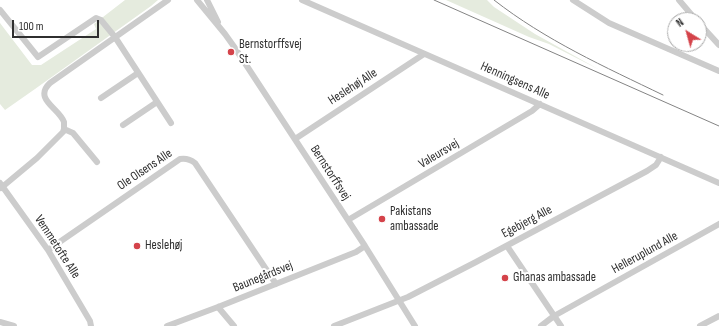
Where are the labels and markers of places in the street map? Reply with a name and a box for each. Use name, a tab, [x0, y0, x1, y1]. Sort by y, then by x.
place label: Bernstorffsvej St.	[239, 37, 302, 68]
marker: Bernstorffsvej St.	[226, 47, 236, 57]
place label: Pakistans ambassade	[390, 204, 439, 235]
marker: Pakistans ambassade	[377, 214, 387, 224]
place label: Heslehøj	[145, 238, 182, 254]
marker: Heslehøj	[132, 241, 142, 251]
place label: Ghanas ambassade	[513, 270, 596, 286]
marker: Ghanas ambassade	[500, 273, 510, 283]

